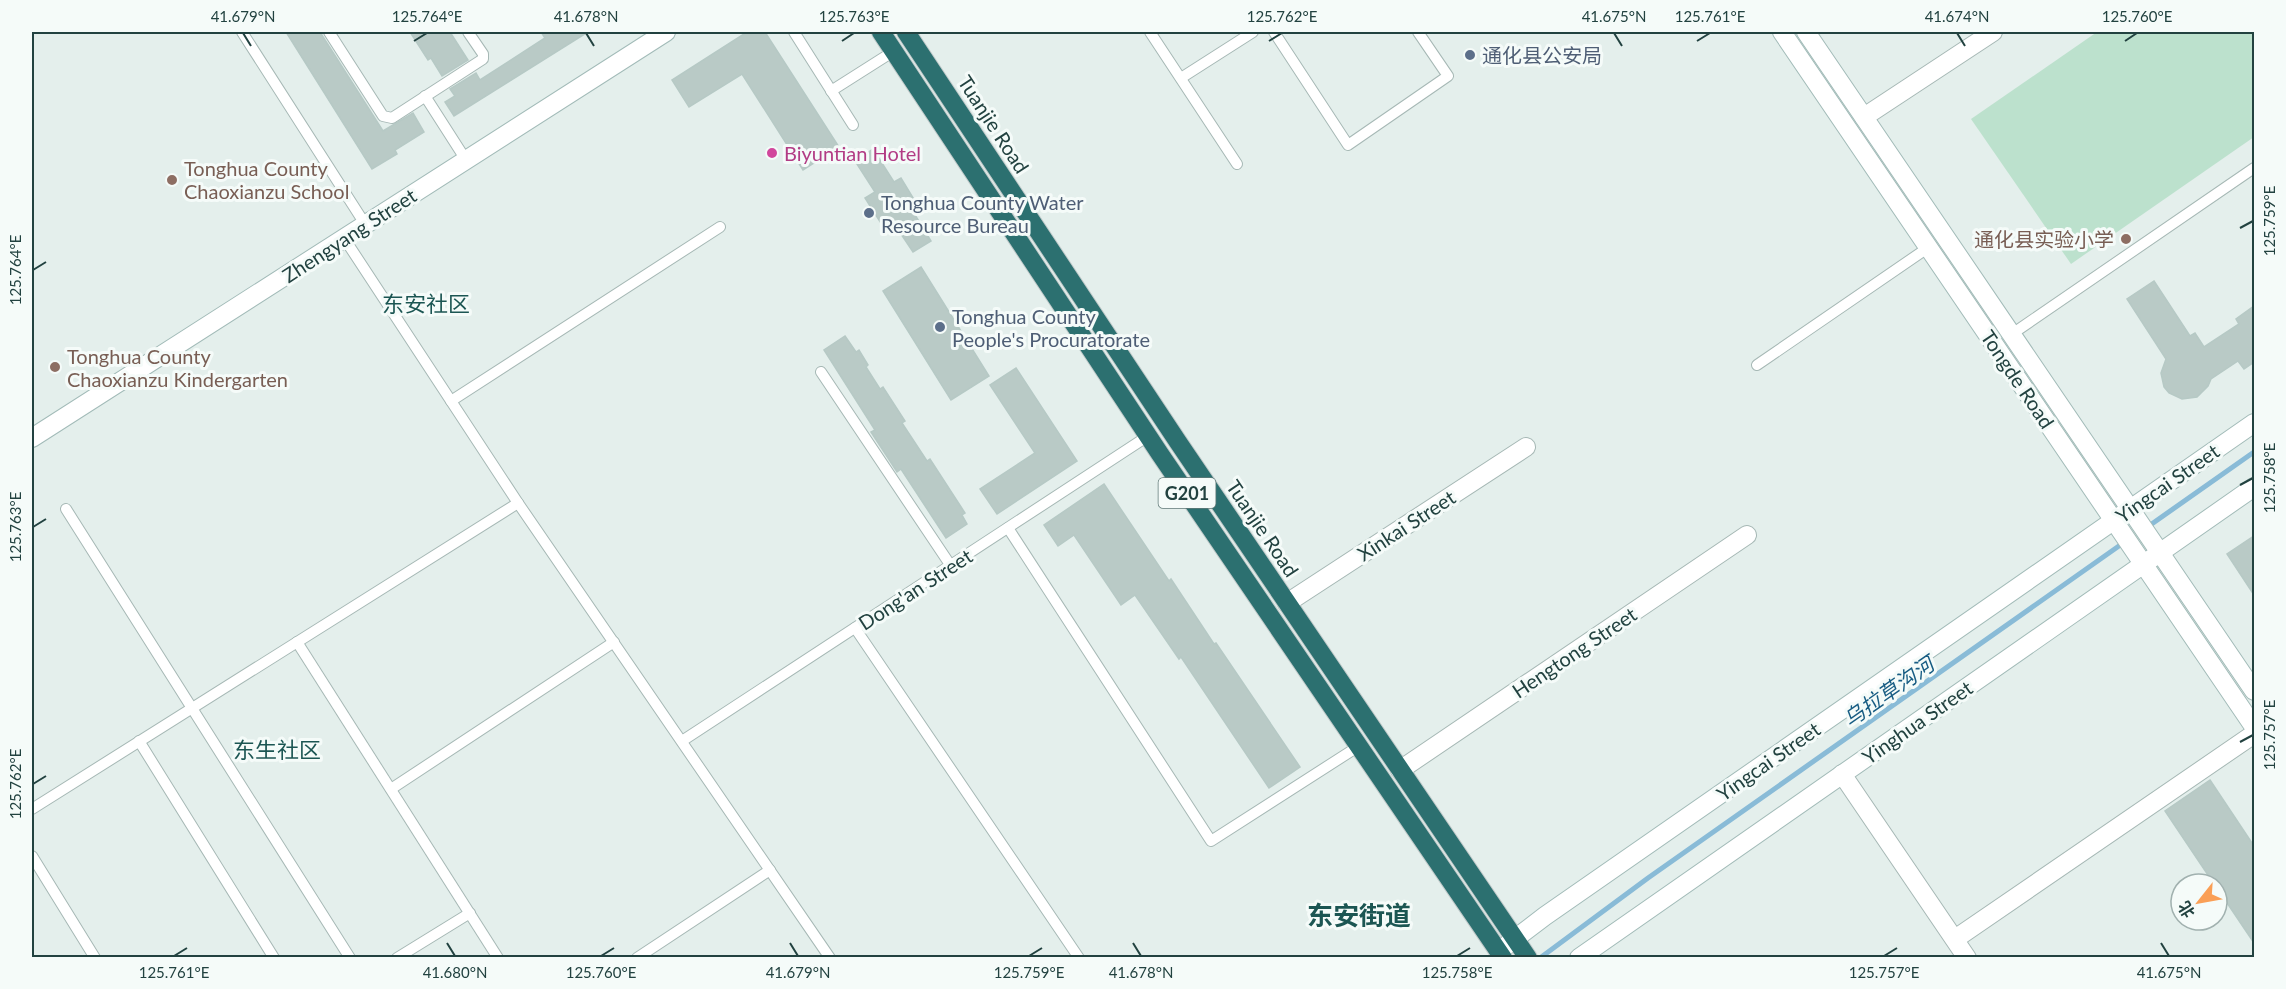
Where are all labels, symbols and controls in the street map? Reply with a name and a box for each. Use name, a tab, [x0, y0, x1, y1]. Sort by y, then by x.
text: 41.679°N	[211, 7, 275, 25]
text: 125.764°E	[392, 7, 462, 25]
text: 41.678°N	[554, 7, 618, 25]
text: 125.763°E	[819, 7, 889, 25]
text: 125.762°E	[1247, 7, 1317, 25]
text: 41.675°N	[1582, 7, 1646, 25]
text: 125.761°E	[1675, 7, 1745, 25]
text: 41.674°N	[1925, 7, 1989, 25]
text: 125.760°E	[2102, 7, 2172, 25]
place label: 通化县公安局	[1482, 43, 1602, 67]
marker: 通化县公安局	[1463, 48, 1477, 62]
street label: Tuanjie Road	[954, 71, 1034, 177]
place label: Biyuntian Hotel	[784, 141, 921, 165]
marker: Biyuntian Hotel	[765, 146, 779, 160]
place label: Tonghua County Chaoxianzu School	[184, 156, 349, 203]
marker: Tonghua County Chaoxianzu School	[165, 173, 179, 187]
street label: Zhengyang Street	[278, 183, 420, 287]
text: 125.759°E	[2260, 186, 2278, 256]
place label: Tonghua County Water Resource Bureau	[881, 190, 1084, 237]
marker: Tonghua County Water Resource Bureau	[862, 206, 876, 220]
place label: 通化县实验小学	[1974, 227, 2114, 251]
marker: 通化县实验小学	[2119, 232, 2133, 246]
text: 125.764°E	[6, 235, 24, 305]
district label: 东安社区	[382, 290, 470, 317]
place label: Tonghua County People's Procuratorate	[952, 304, 1150, 351]
marker: Tonghua County People's Procuratorate	[933, 320, 947, 334]
street label: Tongde Road	[1976, 325, 2060, 433]
place label: Tonghua County Chaoxianzu Kindergarten	[67, 344, 288, 391]
marker: Tonghua County Chaoxianzu Kindergarten	[48, 360, 62, 374]
street label: Yingcai Street	[2111, 439, 2223, 527]
text: 125.758°E	[2260, 443, 2278, 513]
street label: Tuanjie Road	[1222, 475, 1304, 581]
road number: G201	[1158, 478, 1216, 508]
street label: Xinkai Street	[1353, 485, 1459, 565]
text: 125.763°E	[6, 492, 24, 562]
street label: Dong'an Street	[854, 543, 976, 635]
street label: Hengtong Street	[1507, 602, 1641, 702]
water label: 乌拉草沟河	[1838, 648, 1941, 731]
street label: Yinghua Street	[1857, 675, 1977, 769]
text: 125.757°E	[2260, 700, 2278, 770]
street label: Yingcai Street	[1712, 717, 1824, 805]
district label: 东生社区	[233, 736, 321, 763]
text: 125.762°E	[6, 749, 24, 819]
north arrow	[2169, 872, 2229, 932]
text: 北	[2173, 898, 2198, 922]
district label: 东安街道	[1307, 899, 1411, 931]
text: 125.761°E	[139, 963, 209, 981]
text: 41.680°N	[423, 963, 487, 981]
text: 125.760°E	[566, 963, 636, 981]
text: 41.679°N	[766, 963, 830, 981]
text: 125.759°E	[994, 963, 1064, 981]
text: 41.678°N	[1109, 963, 1173, 981]
text: 125.758°E	[1422, 963, 1492, 981]
text: 125.757°E	[1849, 963, 1919, 981]
text: 41.675°N	[2137, 963, 2201, 981]

